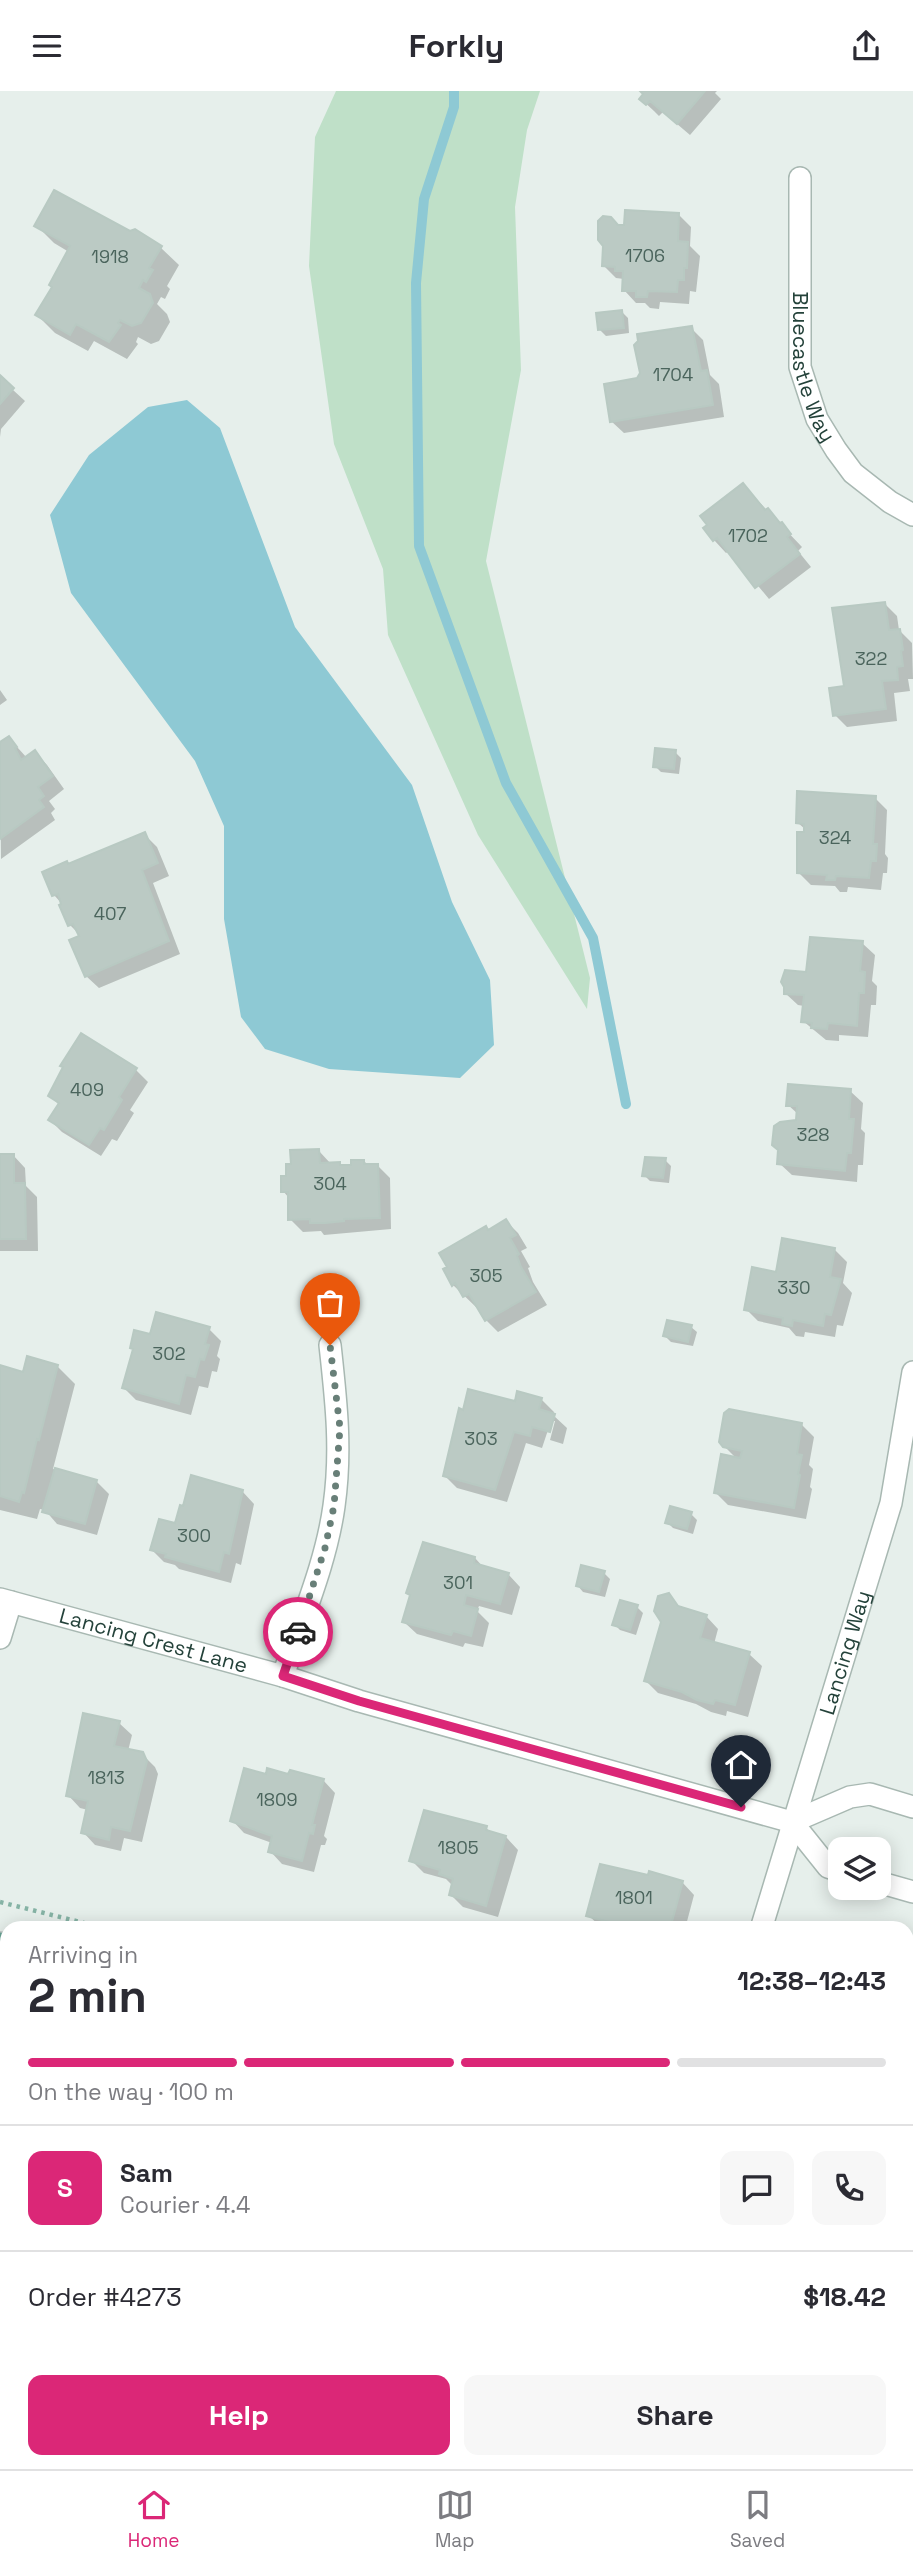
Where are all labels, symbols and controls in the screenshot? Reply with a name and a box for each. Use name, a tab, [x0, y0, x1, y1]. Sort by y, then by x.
text: Forkly	[409, 26, 504, 66]
icon: menu	[28, 27, 66, 65]
icon: share	[847, 27, 885, 65]
house number: 1706	[625, 244, 665, 267]
house number: 1918	[91, 245, 129, 268]
street label: Bluecastle Way	[787, 291, 842, 447]
house number: 1704	[653, 363, 693, 386]
house number: 1702	[728, 524, 768, 547]
house number: 322	[855, 647, 887, 670]
house number: 324	[819, 826, 851, 849]
house number: 407	[94, 902, 126, 925]
house number: 409	[70, 1078, 104, 1101]
house number: 328	[797, 1123, 829, 1146]
house number: 304	[313, 1172, 347, 1195]
house number: 305	[469, 1264, 503, 1287]
pin	[300, 1273, 360, 1345]
house number: 330	[777, 1276, 811, 1299]
icon: bag	[311, 1284, 349, 1322]
house number: 302	[152, 1342, 186, 1365]
house number: 303	[464, 1427, 498, 1450]
house number: 300	[177, 1524, 211, 1547]
house number: 301	[443, 1571, 473, 1594]
street label: Lancing Way	[813, 1587, 877, 1718]
courier	[263, 1597, 333, 1667]
street label: Lancing Crest Lane	[56, 1602, 251, 1679]
icon: car	[279, 1613, 317, 1651]
pin	[711, 1735, 771, 1807]
icon: home	[722, 1746, 760, 1784]
house number: 1813	[87, 1766, 125, 1789]
house number: 1809	[256, 1788, 298, 1811]
house number: 1805	[437, 1836, 479, 1859]
map controls	[828, 1837, 891, 1900]
button: layers	[828, 1837, 891, 1900]
house number: 1801	[615, 1886, 653, 1909]
text: Arriving in	[28, 1940, 138, 1970]
text: 12:38–12:43	[737, 1964, 886, 1998]
text: 2 min	[28, 1967, 147, 2025]
text: On the way · 100 m	[28, 2077, 234, 2107]
button: chat	[720, 2151, 794, 2225]
button: phone	[812, 2151, 886, 2225]
text: Sam	[120, 2156, 173, 2190]
text: S	[57, 2171, 73, 2205]
text: Courier · 4.4	[120, 2190, 250, 2220]
text: Order #4273	[28, 2280, 182, 2314]
text: $18.42	[803, 2280, 886, 2314]
button: Help	[28, 2375, 450, 2455]
button: Share	[464, 2375, 886, 2455]
tab: Home	[128, 2486, 179, 2553]
tab: Map	[435, 2486, 474, 2553]
tab: Saved	[730, 2486, 785, 2553]

